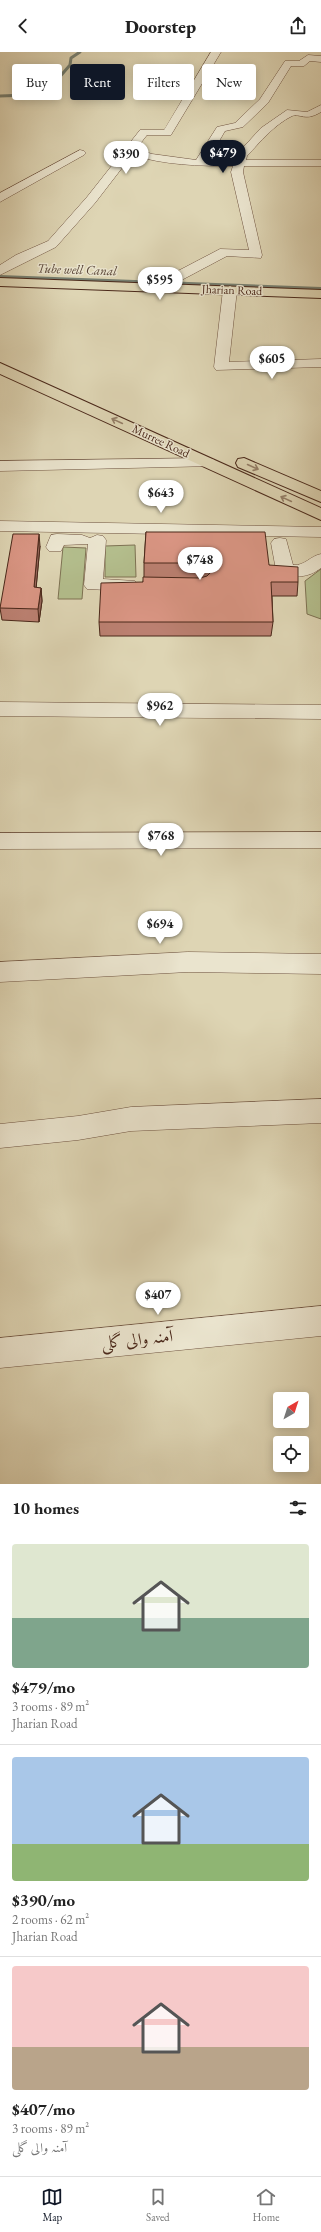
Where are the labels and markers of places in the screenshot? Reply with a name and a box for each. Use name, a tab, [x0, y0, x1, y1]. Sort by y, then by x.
pin: $479	[199, 140, 247, 174]
pin: $390	[102, 141, 150, 175]
pin: $595	[136, 267, 184, 301]
pin: $605	[248, 346, 296, 380]
pin: $643	[137, 480, 185, 514]
pin: $748	[176, 547, 224, 581]
pin: $962	[136, 693, 184, 727]
pin: $768	[137, 823, 185, 857]
pin: $694	[136, 911, 184, 945]
pin: $407	[134, 1282, 182, 1316]

